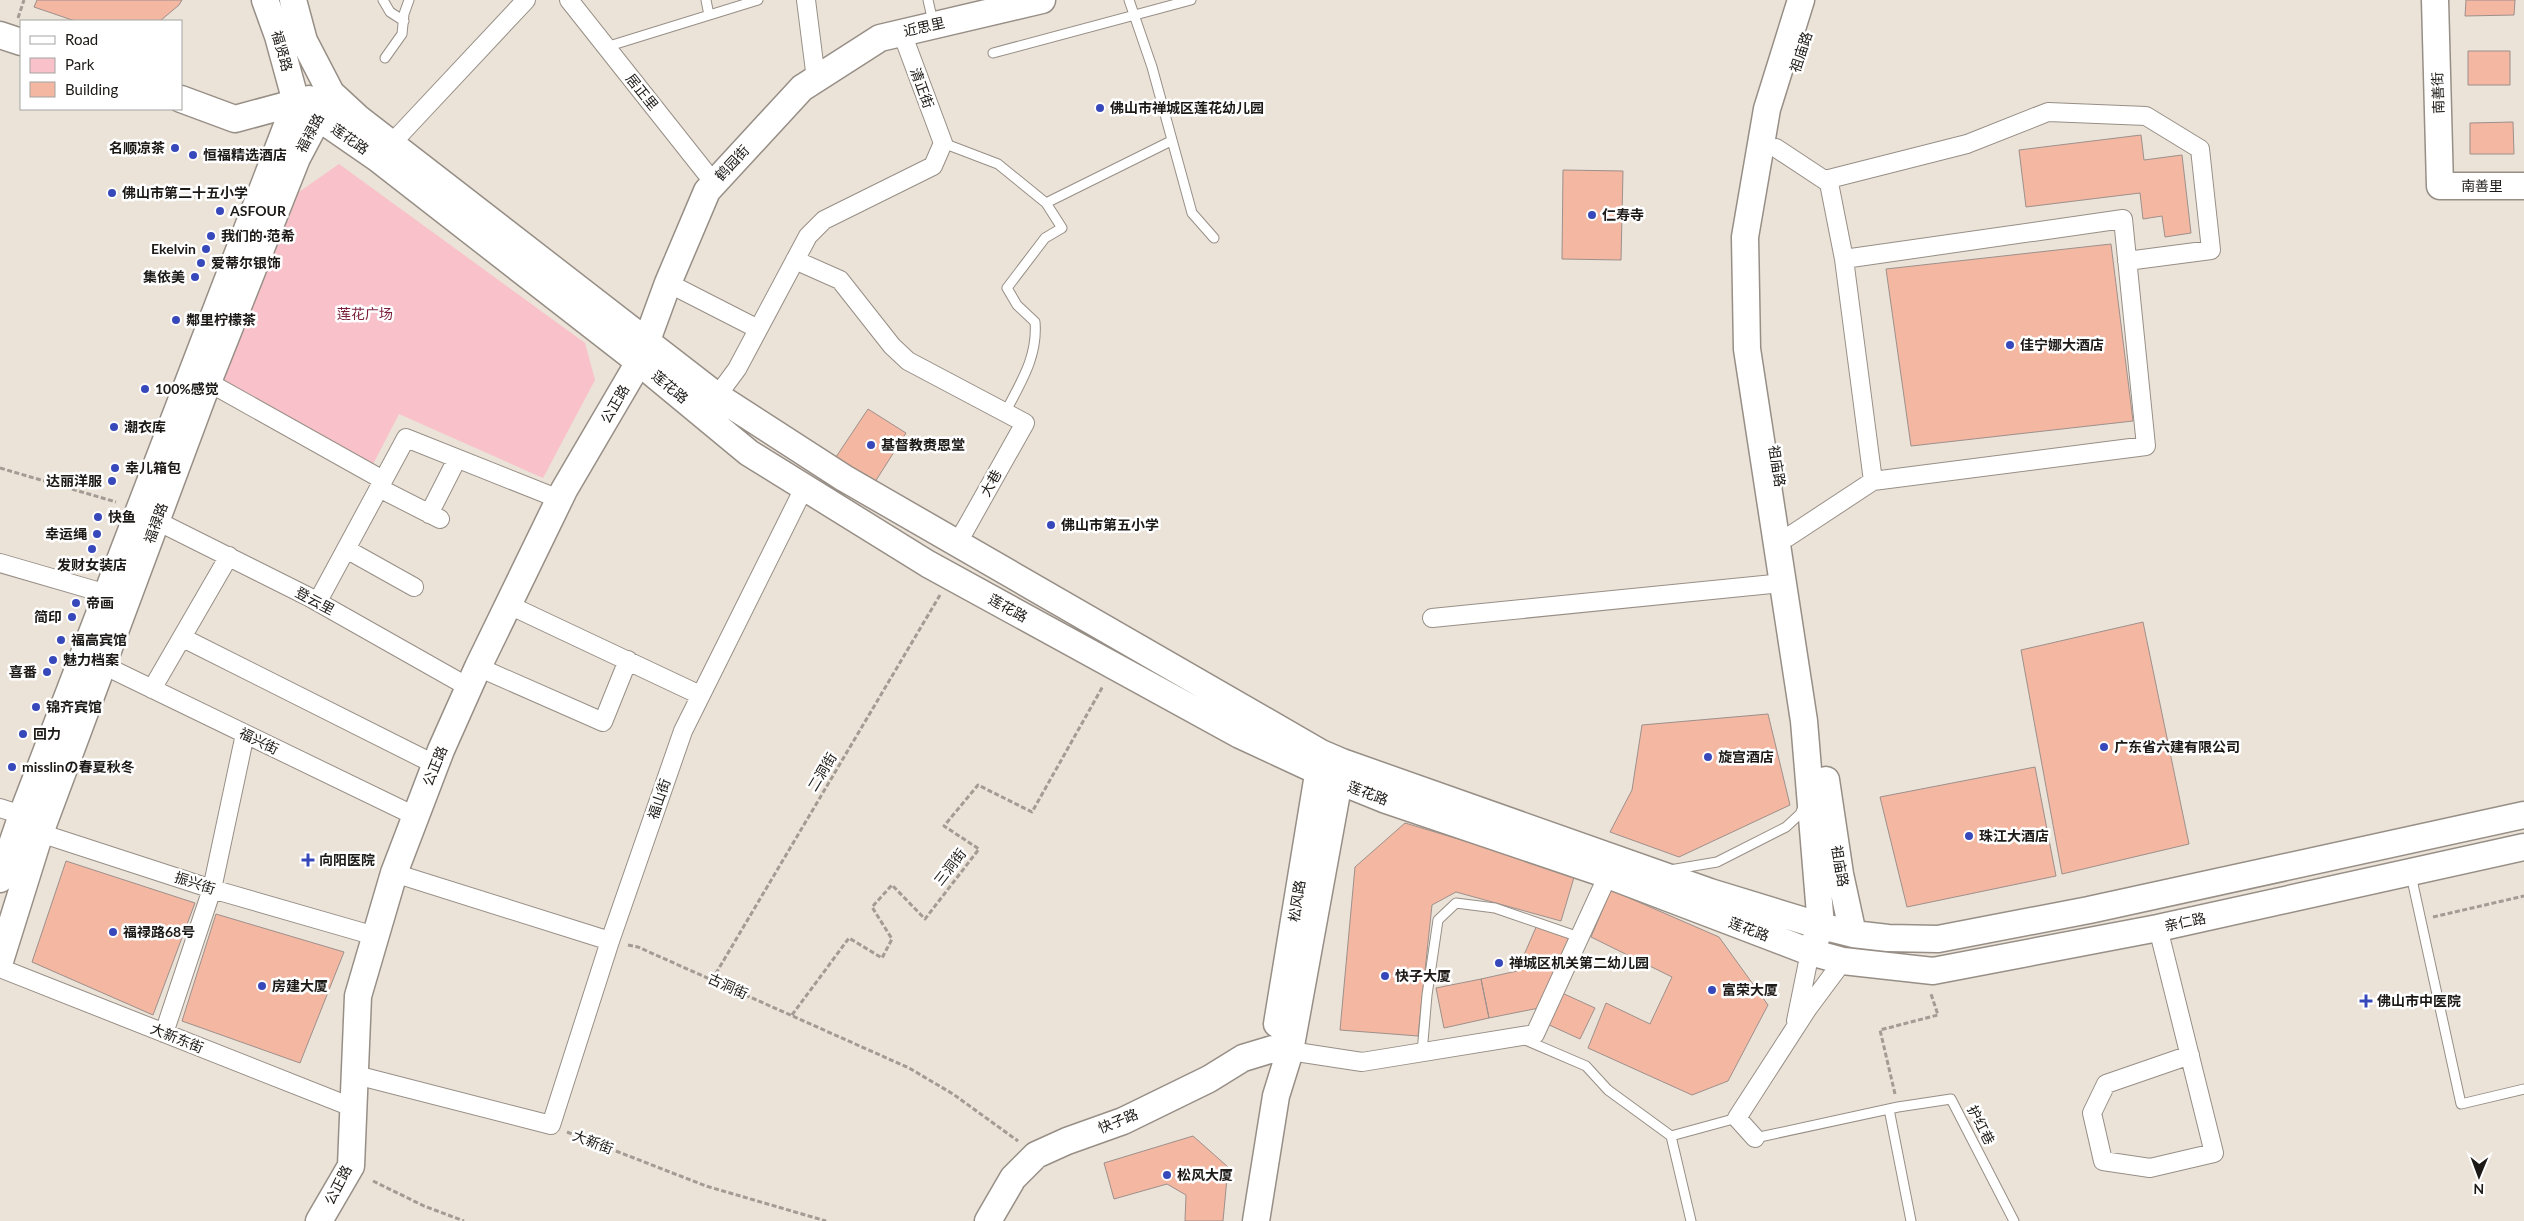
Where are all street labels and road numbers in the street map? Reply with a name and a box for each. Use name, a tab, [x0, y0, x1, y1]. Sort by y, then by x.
street label: 近思里	[902, 14, 946, 40]
street label: 福贤路	[269, 28, 296, 73]
street label: 祖庙路	[1786, 29, 1815, 74]
street label: 清正街	[907, 65, 938, 110]
street label: 居正里	[623, 70, 662, 113]
street label: 南善街	[2428, 72, 2447, 114]
street label: 福禄路	[292, 110, 327, 155]
street label: 莲花路	[328, 120, 372, 158]
street label: 鹤园街	[711, 142, 752, 184]
street label: 南善里	[2461, 177, 2503, 194]
street label: 莲花路	[649, 367, 692, 407]
street label: 公正路	[597, 381, 632, 426]
street label: 祖庙路	[1766, 444, 1789, 488]
street label: 大巷	[976, 466, 1005, 499]
street label: 福禄路	[140, 500, 171, 545]
street label: 登云里	[293, 583, 338, 618]
street label: 莲花路	[986, 590, 1031, 625]
street label: 福兴街	[237, 724, 282, 757]
street label: 公正路	[419, 743, 450, 788]
street label: 二洞街	[803, 749, 840, 794]
street label: 福山街	[644, 776, 673, 821]
street label: 莲花路	[1346, 777, 1391, 808]
street label: 祖庙路	[1828, 844, 1853, 888]
street label: 三洞街	[930, 845, 969, 888]
street label: 振兴街	[173, 868, 218, 897]
street label: 松风路	[1285, 879, 1308, 923]
street label: 亲仁路	[2163, 909, 2207, 934]
street label: 莲花路	[1727, 913, 1772, 944]
street label: 古洞街	[706, 969, 751, 1002]
street label: 大新东街	[148, 1019, 206, 1056]
street label: 护红巷	[1964, 1102, 1999, 1147]
street label: 快子路	[1095, 1105, 1140, 1136]
street label: 大新街	[571, 1126, 616, 1157]
street label: 公正路	[320, 1162, 355, 1207]

